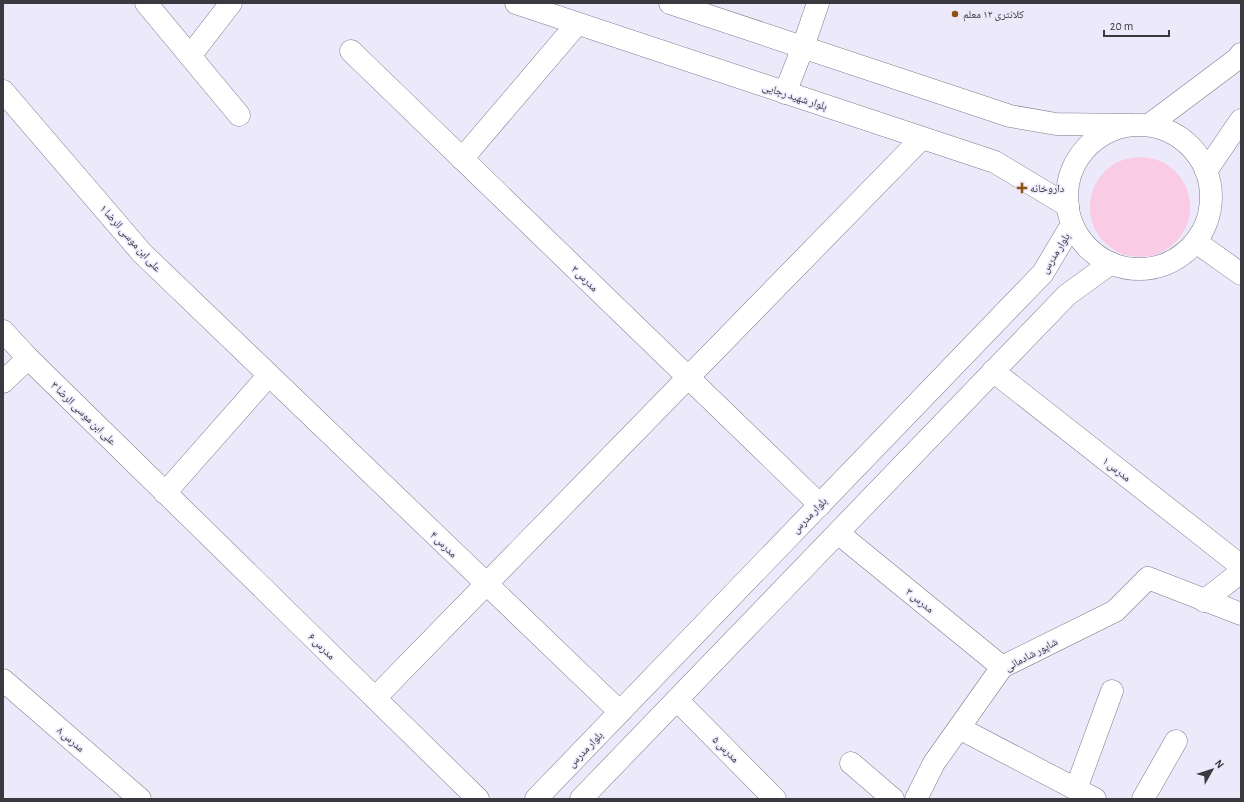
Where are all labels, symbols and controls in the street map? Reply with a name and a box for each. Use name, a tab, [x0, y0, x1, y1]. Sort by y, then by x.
marker: کلانتری ۱۲ معلم	[950, 9, 960, 19]
place label: کلانتری ۱۲ معلم	[963, 9, 1025, 22]
scale bar	[1104, 12, 1169, 38]
text: 20 m	[1110, 20, 1133, 32]
street label: بلوار شهید رجایی	[761, 81, 829, 113]
marker: داروخانه	[1017, 183, 1027, 193]
place label: داروخانه	[1030, 183, 1065, 194]
street label: علی ابن موسی الرضا ۱	[97, 203, 164, 275]
street label: بلوار مدرس	[1039, 231, 1073, 276]
street label: مدرس ۲	[568, 263, 600, 294]
street label: علی ابن موسی الرضا ۳	[48, 380, 119, 448]
street label: مدرس ۱	[1100, 455, 1133, 484]
street label: بلوار مدرس	[790, 495, 830, 536]
street label: مدرس ۴	[427, 529, 459, 560]
street label: مدرس ۳	[903, 586, 936, 616]
street label: مدرس ۶	[305, 631, 337, 662]
street label: شاپور شادمانی	[1003, 636, 1060, 674]
street label: مدرس ۸	[54, 725, 87, 755]
street label: بلوار مدرس	[566, 729, 606, 770]
street label: مدرس ۵	[710, 734, 741, 765]
north arrow	[1192, 750, 1232, 790]
text: N	[1213, 758, 1226, 770]

